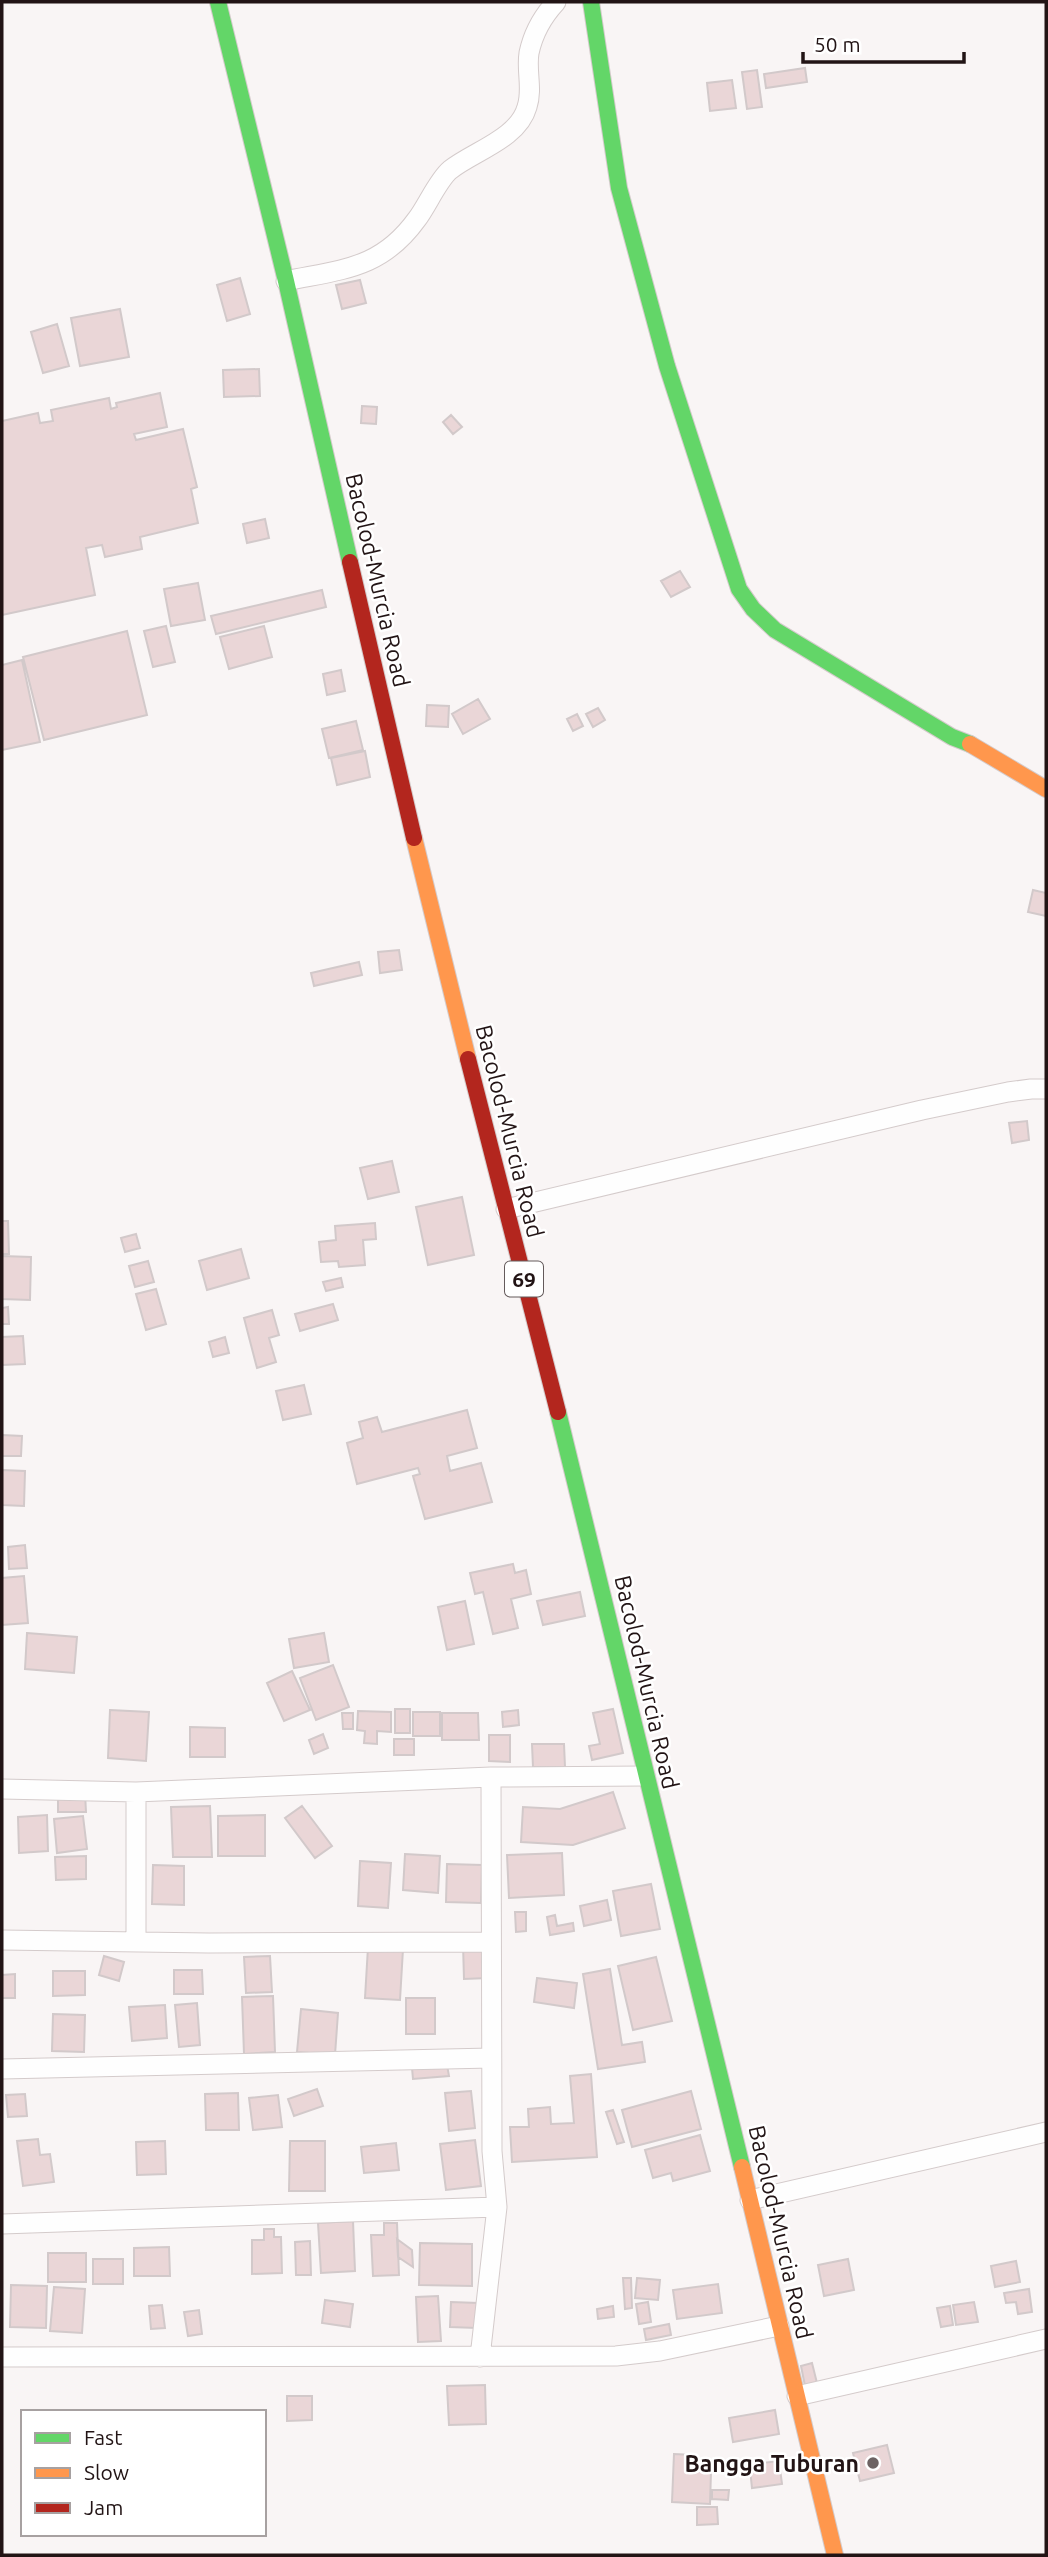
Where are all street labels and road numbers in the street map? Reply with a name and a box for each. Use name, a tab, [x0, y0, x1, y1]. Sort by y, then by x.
street label: Bacolod-Murcia Road	[341, 471, 415, 689]
street label: Bacolod-Murcia Road	[471, 1022, 549, 1240]
road number: 69	[505, 1262, 543, 1296]
street label: Bacolod-Murcia Road	[610, 1573, 684, 1791]
street label: Bacolod-Murcia Road	[744, 2123, 818, 2341]

